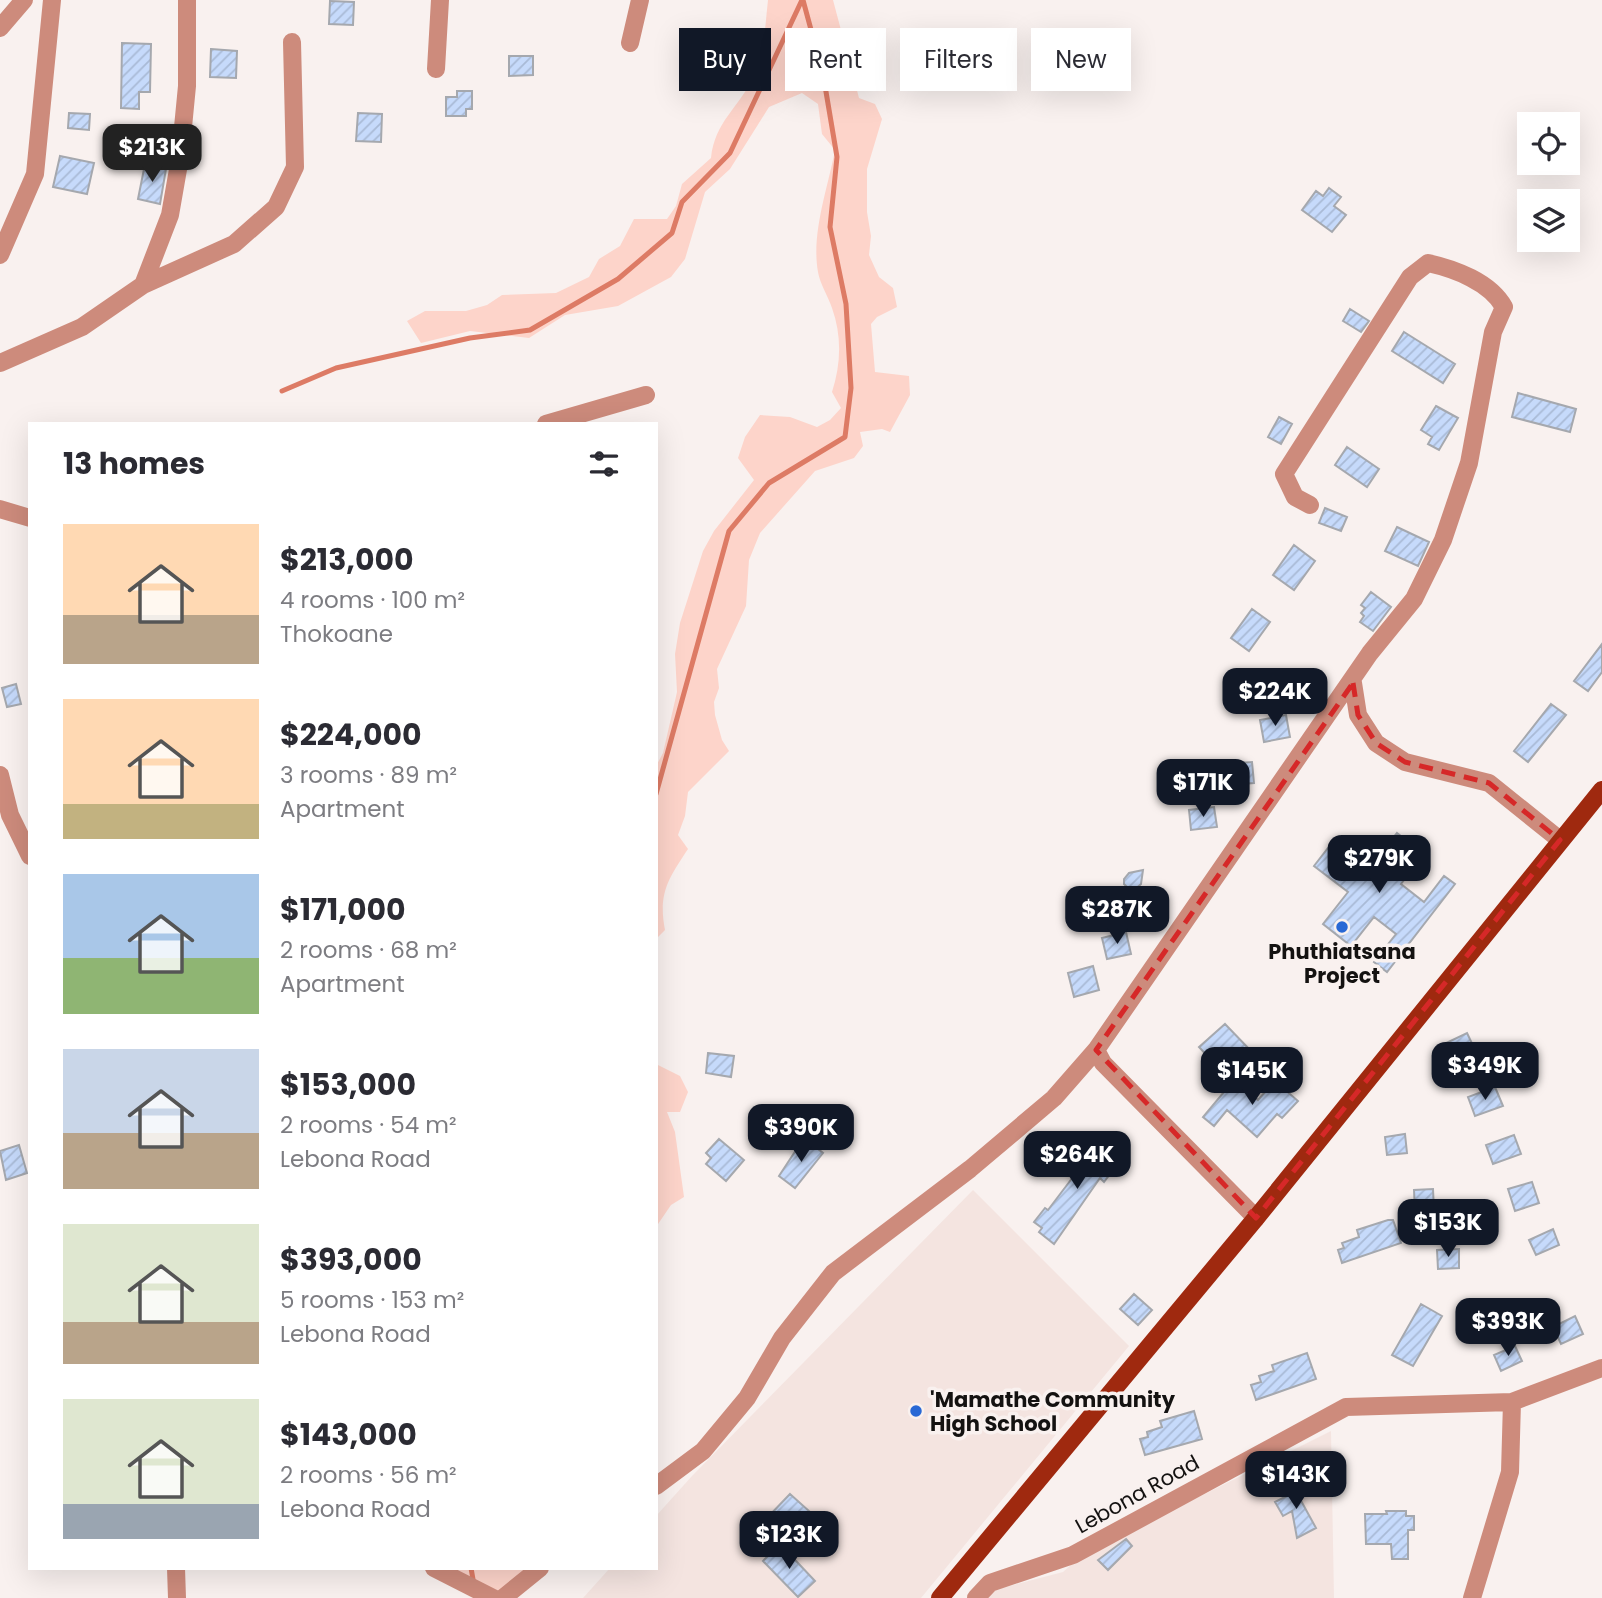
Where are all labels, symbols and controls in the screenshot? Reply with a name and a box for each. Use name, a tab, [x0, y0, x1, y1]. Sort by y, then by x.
chip: Buy	[679, 28, 771, 91]
chip: Rent	[785, 28, 886, 91]
chip: Filters	[900, 28, 1017, 91]
chip: New	[1031, 28, 1131, 91]
map controls	[1517, 112, 1580, 252]
button: locate	[1517, 112, 1580, 175]
pin: $213K	[103, 124, 201, 184]
text: $213K	[119, 131, 185, 163]
button: layers	[1517, 189, 1580, 252]
text: 13 homes	[63, 442, 205, 485]
icon: filters	[585, 445, 623, 483]
text: $213,000	[280, 538, 414, 581]
icon: home	[119, 552, 203, 636]
text: 4 rooms · 100 m²	[280, 584, 465, 616]
text: Thokoane	[280, 618, 393, 650]
pin: $224K	[1226, 668, 1324, 728]
text: $224K	[1238, 675, 1312, 707]
text: $224,000	[280, 713, 422, 756]
icon: home	[119, 727, 203, 811]
text: 3 rooms · 89 m²	[280, 759, 457, 791]
pin: $171K	[1154, 760, 1252, 819]
text: $171K	[1173, 766, 1233, 798]
text: Apartment	[280, 793, 405, 825]
pin: $279K	[1330, 836, 1428, 895]
text: $279K	[1344, 842, 1414, 874]
pin: $287K	[1068, 886, 1166, 946]
text: $171,000	[280, 888, 406, 931]
text: $287K	[1081, 893, 1153, 925]
icon: home	[119, 902, 203, 986]
marker: Phuthiatsana Project	[1334, 919, 1350, 935]
text: 2 rooms · 68 m²	[280, 934, 457, 966]
place label: Phuthiatsana Project	[1268, 937, 1416, 990]
text: Apartment	[280, 968, 405, 1000]
pin: $349K	[1436, 1042, 1534, 1102]
pin: $145K	[1203, 1048, 1301, 1107]
text: $349K	[1448, 1049, 1522, 1081]
text: $145K	[1217, 1054, 1287, 1086]
text: $153,000	[280, 1063, 416, 1106]
icon: home	[119, 1077, 203, 1161]
pin: $390K	[752, 1104, 850, 1164]
text: 2 rooms · 54 m²	[280, 1109, 457, 1141]
text: $390K	[764, 1111, 838, 1143]
pin: $264K	[1028, 1132, 1126, 1191]
text: $264K	[1040, 1138, 1114, 1170]
text: Lebona Road	[280, 1143, 431, 1175]
pin: $153K	[1399, 1200, 1497, 1259]
text: $153K	[1414, 1206, 1482, 1238]
text: $393,000	[280, 1238, 422, 1281]
icon: home	[119, 1252, 203, 1336]
text: 5 rooms · 153 m²	[280, 1284, 464, 1316]
pin: $393K	[1459, 1298, 1557, 1358]
text: $393K	[1471, 1305, 1545, 1337]
text: Lebona Road	[280, 1318, 431, 1350]
place label: 'Mamathe Community High School	[930, 1385, 1176, 1438]
marker: 'Mamathe Community High School	[908, 1403, 924, 1419]
text: $143,000	[280, 1413, 417, 1456]
icon: home	[119, 1427, 203, 1511]
street label: Lebona Road	[1070, 1448, 1204, 1540]
pin: $143K	[1247, 1452, 1345, 1511]
text: $143K	[1261, 1458, 1331, 1490]
text: 2 rooms · 56 m²	[280, 1459, 457, 1491]
text: Lebona Road	[280, 1493, 431, 1525]
pin: $123K	[740, 1512, 838, 1571]
text: $123K	[756, 1518, 822, 1550]

